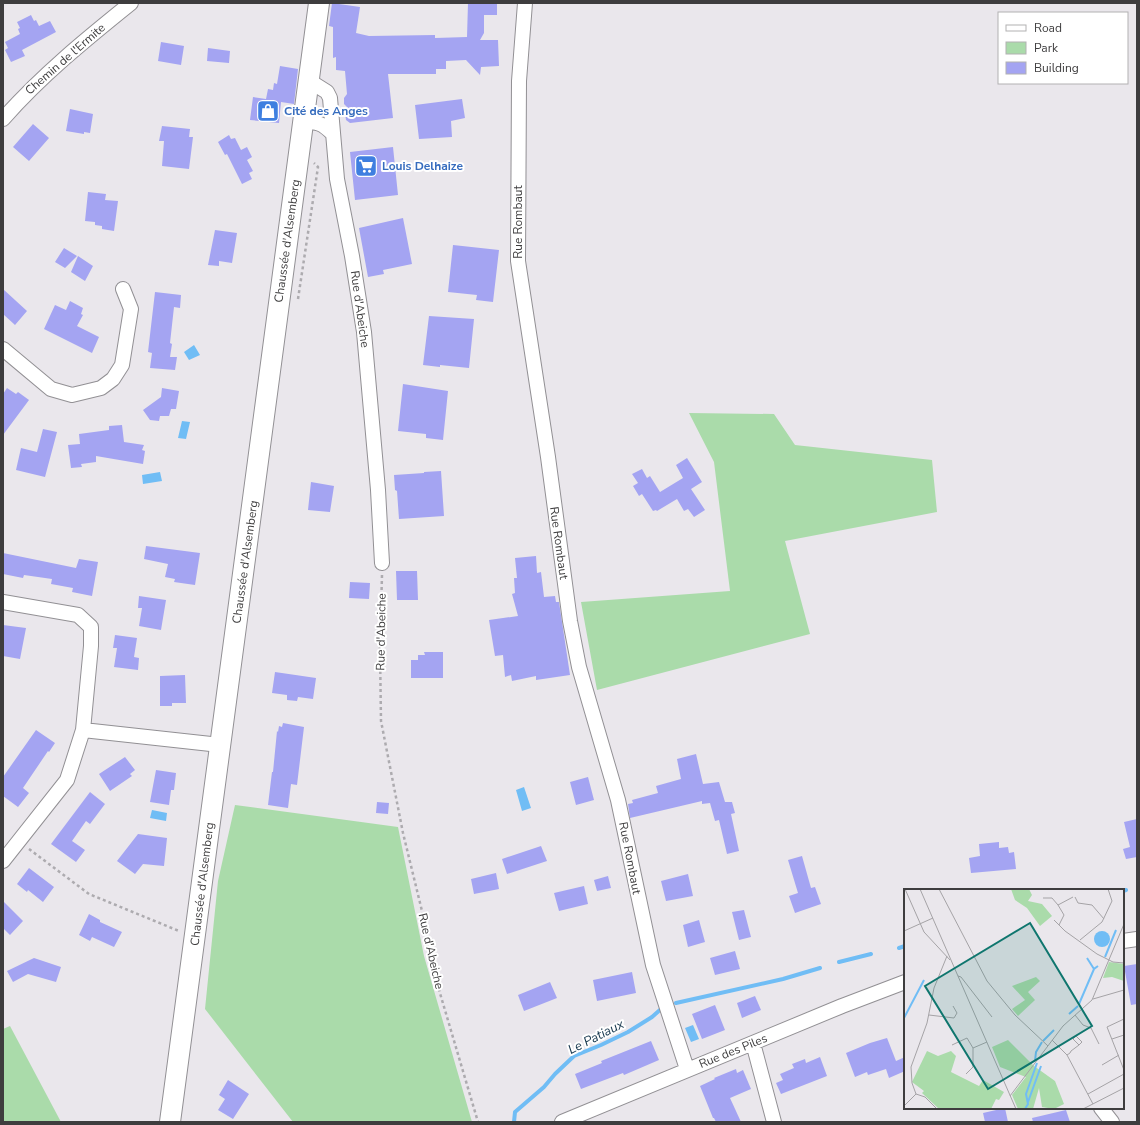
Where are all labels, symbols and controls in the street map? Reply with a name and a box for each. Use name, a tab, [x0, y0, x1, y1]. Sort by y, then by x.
legend	[998, 12, 1128, 84]
street label: Chemin de l'Ermite	[22, 20, 108, 98]
text: Road	[1034, 20, 1062, 36]
text: Park	[1034, 40, 1059, 56]
text: Building	[1034, 60, 1079, 76]
shop icon: Cité des Anges	[255, 98, 281, 124]
place label: Cité des Anges	[284, 103, 368, 119]
supermarket icon: Louis Delhaize	[353, 153, 379, 179]
place label: Louis Delhaize	[382, 158, 463, 174]
street label: Chaussée d'Alsemberg	[270, 178, 304, 304]
street label: Rue Rombaut	[510, 185, 526, 259]
street label: Rue d'Abeiche	[347, 269, 373, 349]
street label: Chaussée d'Alsemberg	[228, 499, 262, 625]
street label: Rue Rombaut	[546, 506, 572, 581]
street label: Rue d'Abeiche	[372, 593, 390, 671]
street label: Rue Rombaut	[615, 820, 645, 896]
street label: Chaussée d'Alsemberg	[186, 821, 218, 947]
inset map	[904, 889, 1124, 1109]
street label: Rue d'Abeiche	[414, 911, 448, 991]
water label: Le Patiaux	[565, 1015, 627, 1059]
street label: Rue des Piles	[696, 1030, 770, 1072]

